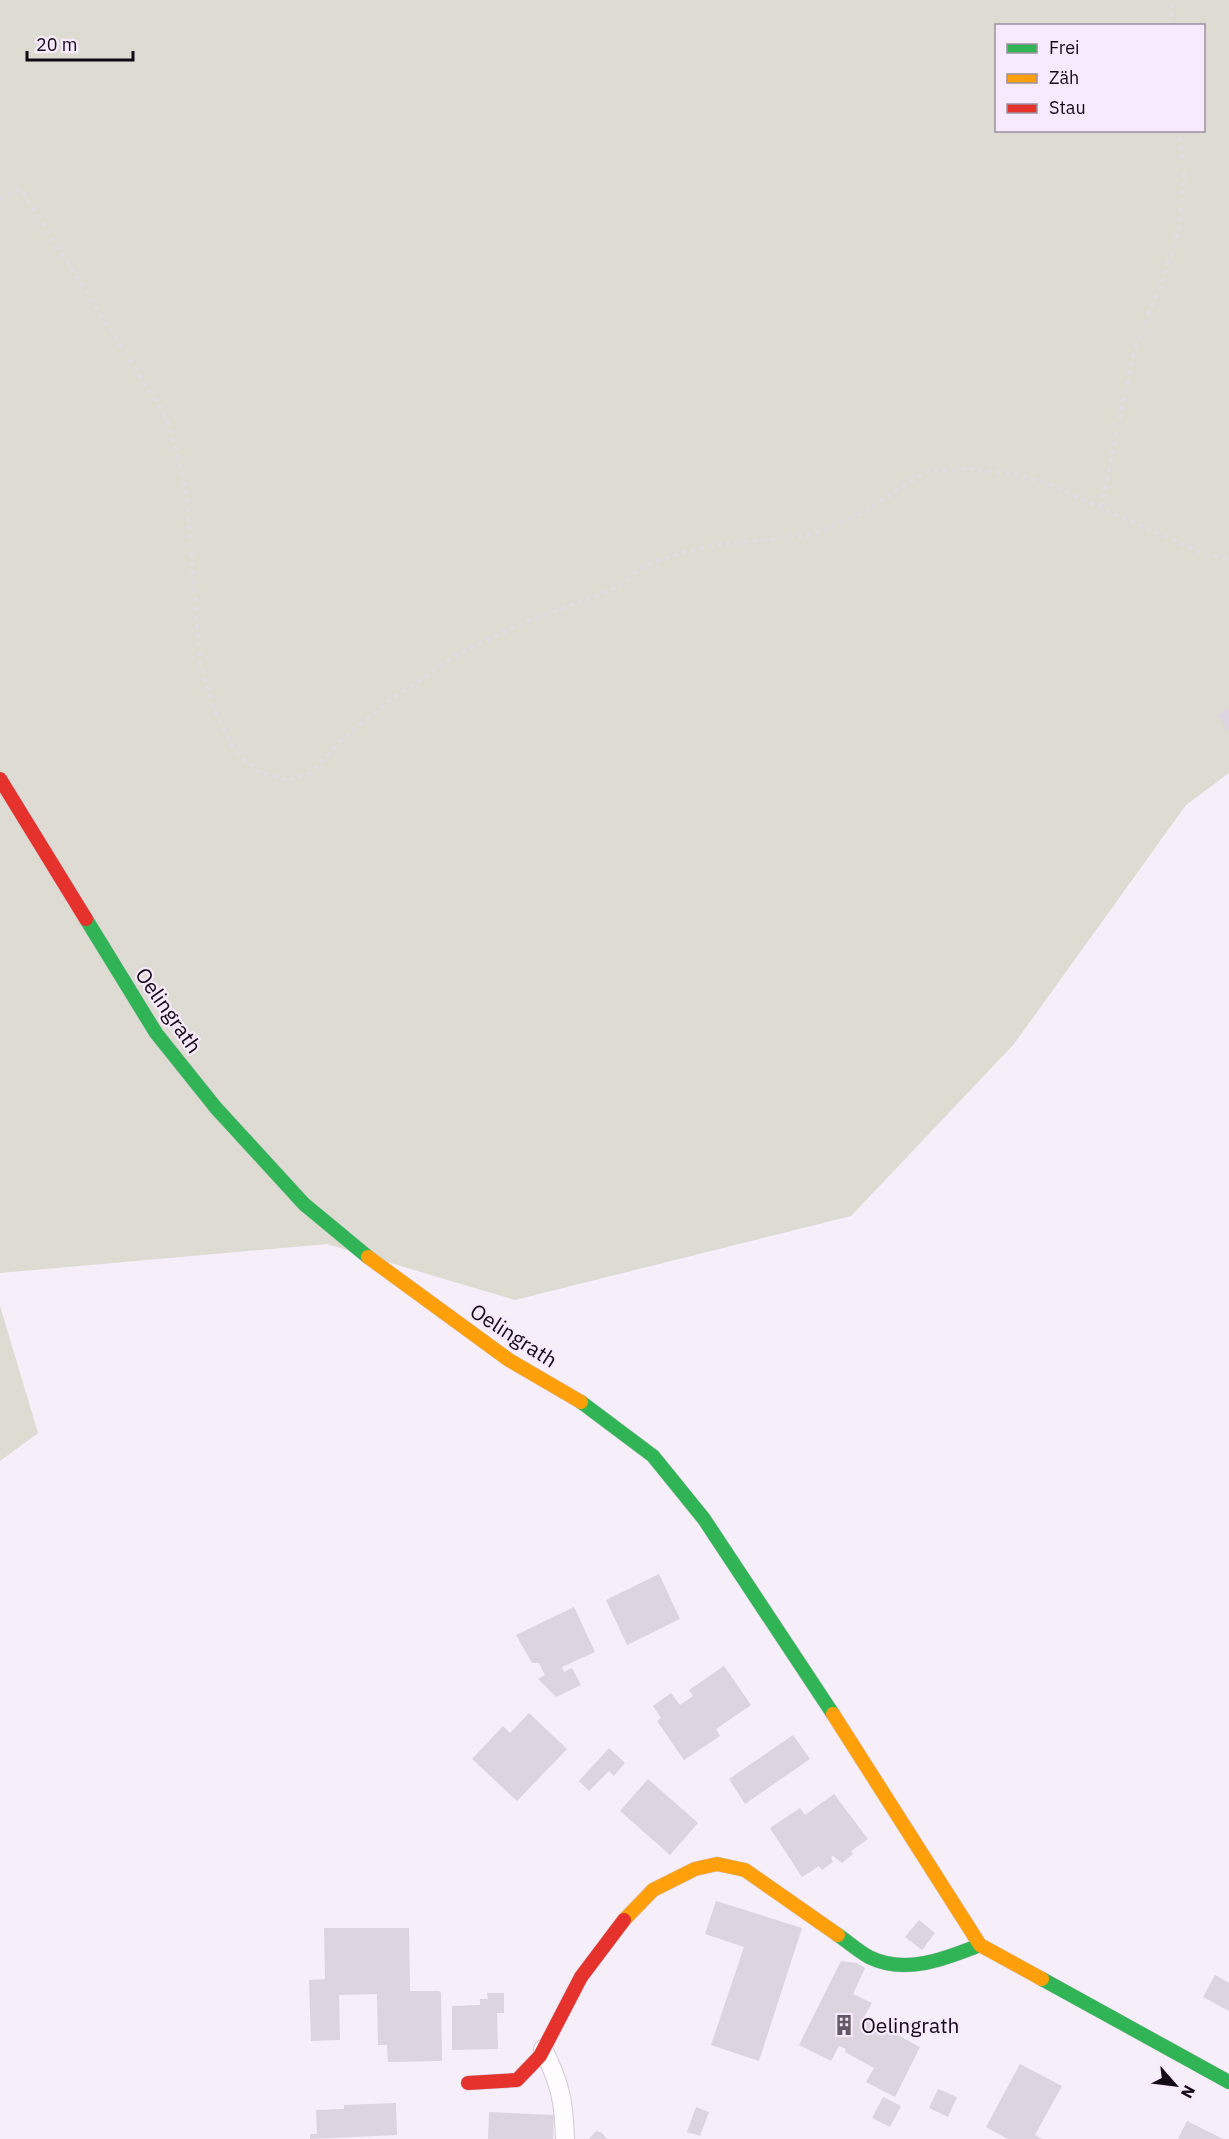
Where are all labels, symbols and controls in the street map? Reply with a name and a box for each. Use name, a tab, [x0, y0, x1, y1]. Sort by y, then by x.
scale bar	[27, 24, 134, 62]
legend	[995, 24, 1205, 132]
text: 20 m	[36, 33, 78, 56]
text: Frei	[1049, 36, 1080, 59]
text: Zäh	[1049, 66, 1079, 89]
text: Stau	[1049, 96, 1086, 119]
street label: Oelingrath	[129, 962, 209, 1058]
street label: Oelingrath	[465, 1296, 563, 1374]
place label: Oelingrath	[861, 2011, 960, 2039]
building icon: Oelingrath	[832, 2013, 856, 2037]
north arrow	[1145, 2055, 1205, 2115]
text: N	[1177, 2082, 1200, 2102]

